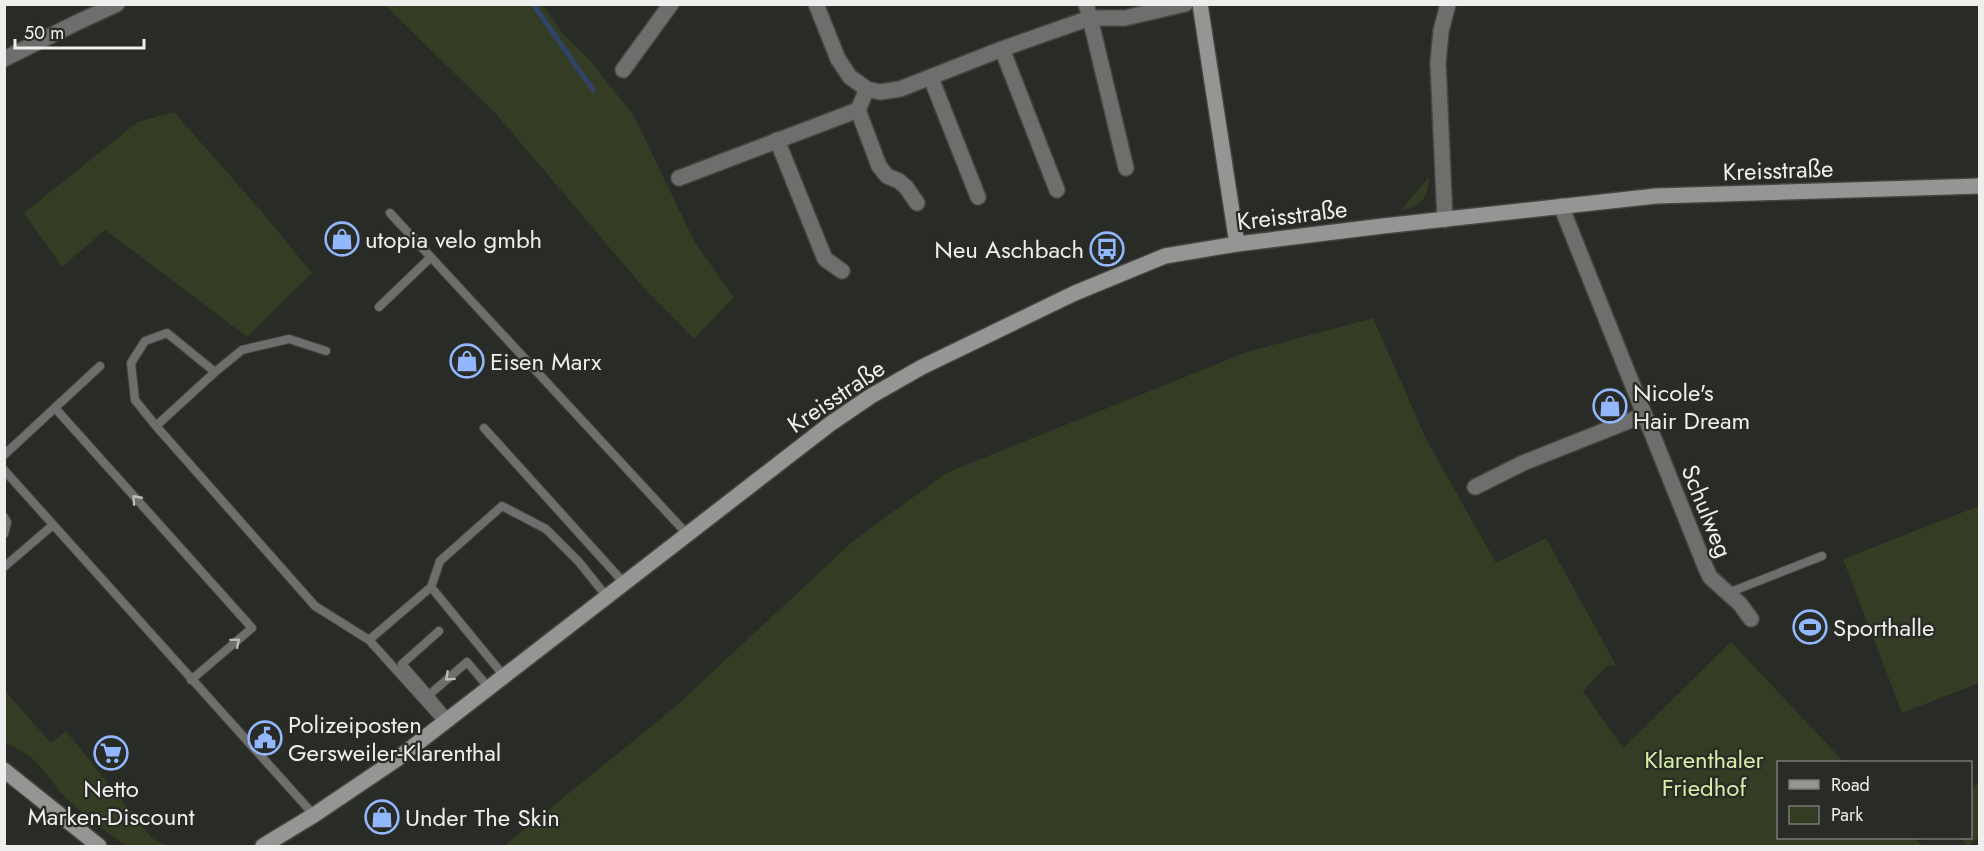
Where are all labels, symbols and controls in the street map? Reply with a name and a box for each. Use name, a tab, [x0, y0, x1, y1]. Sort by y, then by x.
scale bar	[15, 12, 144, 50]
text: 50 m	[24, 20, 64, 46]
street label: Kreisstraße	[1722, 151, 1834, 189]
street label: Kreisstraße	[1235, 191, 1349, 239]
shop icon: utopia velo gmbh	[324, 221, 360, 257]
place label: utopia velo gmbh	[365, 222, 542, 257]
bus stop icon: Neu Aschbach	[1089, 231, 1125, 267]
place label: Neu Aschbach	[934, 232, 1084, 267]
shop icon: Eisen Marx	[449, 343, 485, 379]
place label: Eisen Marx	[490, 344, 602, 379]
street label: Kreisstraße	[780, 351, 892, 441]
place label: Nicole's Hair Dream	[1633, 375, 1750, 438]
shop icon: Nicole's Hair Dream	[1592, 388, 1628, 424]
street label: Schulweg	[1673, 459, 1741, 563]
one-way arrow	[132, 495, 143, 506]
sports icon: Sporthalle	[1792, 609, 1828, 645]
place label: Sporthalle	[1833, 610, 1934, 645]
one-way arrow	[229, 638, 240, 649]
one-way arrow	[446, 670, 456, 681]
place label: Polizeiposten Gersweiler-Klarenthal	[288, 707, 501, 770]
public building icon: Polizeiposten Gersweiler-Klarenthal	[247, 720, 283, 756]
supermarket icon: Netto Marken-Discount	[93, 735, 129, 771]
park label: Klarenthaler Friedhof	[1644, 742, 1764, 805]
legend	[1777, 761, 1972, 839]
place label: Netto Marken-Discount	[27, 771, 195, 834]
text: Road	[1831, 772, 1870, 798]
shop icon: Under The Skin	[364, 799, 400, 835]
place label: Under The Skin	[405, 800, 560, 835]
text: Park	[1831, 802, 1863, 828]

